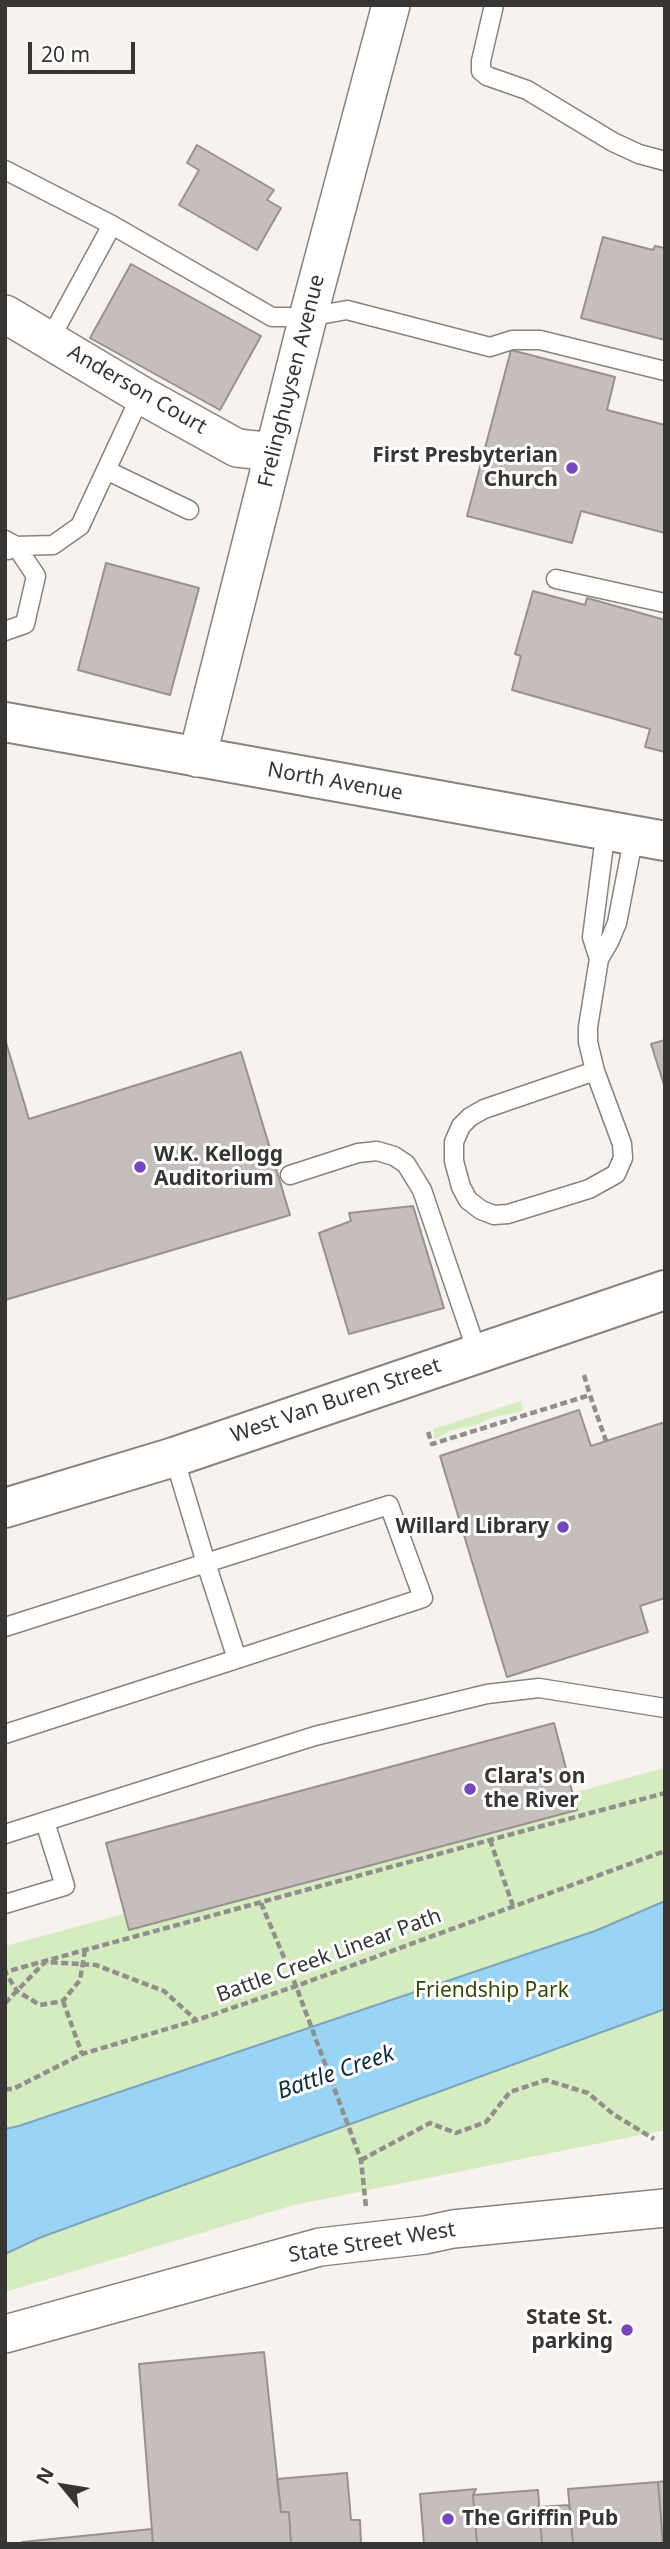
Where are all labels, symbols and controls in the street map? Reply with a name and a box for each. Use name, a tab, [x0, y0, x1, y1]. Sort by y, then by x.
scale bar	[32, 28, 138, 72]
text: 20 m	[41, 40, 90, 68]
street label: Frelinghuysen Avenue	[253, 272, 331, 490]
street label: Anderson Court	[63, 340, 211, 440]
place label: First Presbyterian Church	[372, 443, 558, 493]
marker: First Presbyterian Church	[564, 460, 580, 476]
street label: North Avenue	[265, 758, 405, 806]
place label: W.K. Kellogg Auditorium	[154, 1142, 283, 1192]
marker: W.K. Kellogg Auditorium	[132, 1159, 148, 1175]
street label: West Van Buren Street	[228, 1353, 444, 1449]
place label: Willard Library	[395, 1514, 549, 1540]
marker: Willard Library	[555, 1519, 571, 1535]
place label: Clara's on the River	[484, 1764, 585, 1814]
marker: Clara's on the River	[462, 1781, 478, 1797]
street label: Battle Creek Linear Path	[213, 1904, 445, 2008]
park label: Friendship Park	[415, 1978, 569, 2004]
water label: Battle Creek	[274, 2040, 398, 2106]
street label: State Street West	[287, 2217, 457, 2269]
place label: State St. parking	[526, 2305, 613, 2355]
marker: State St. parking	[619, 2322, 635, 2338]
north arrow	[28, 2451, 98, 2521]
text: N	[30, 2462, 60, 2489]
place label: The Griffin Pub	[462, 2506, 618, 2532]
marker: The Griffin Pub	[440, 2511, 456, 2527]

